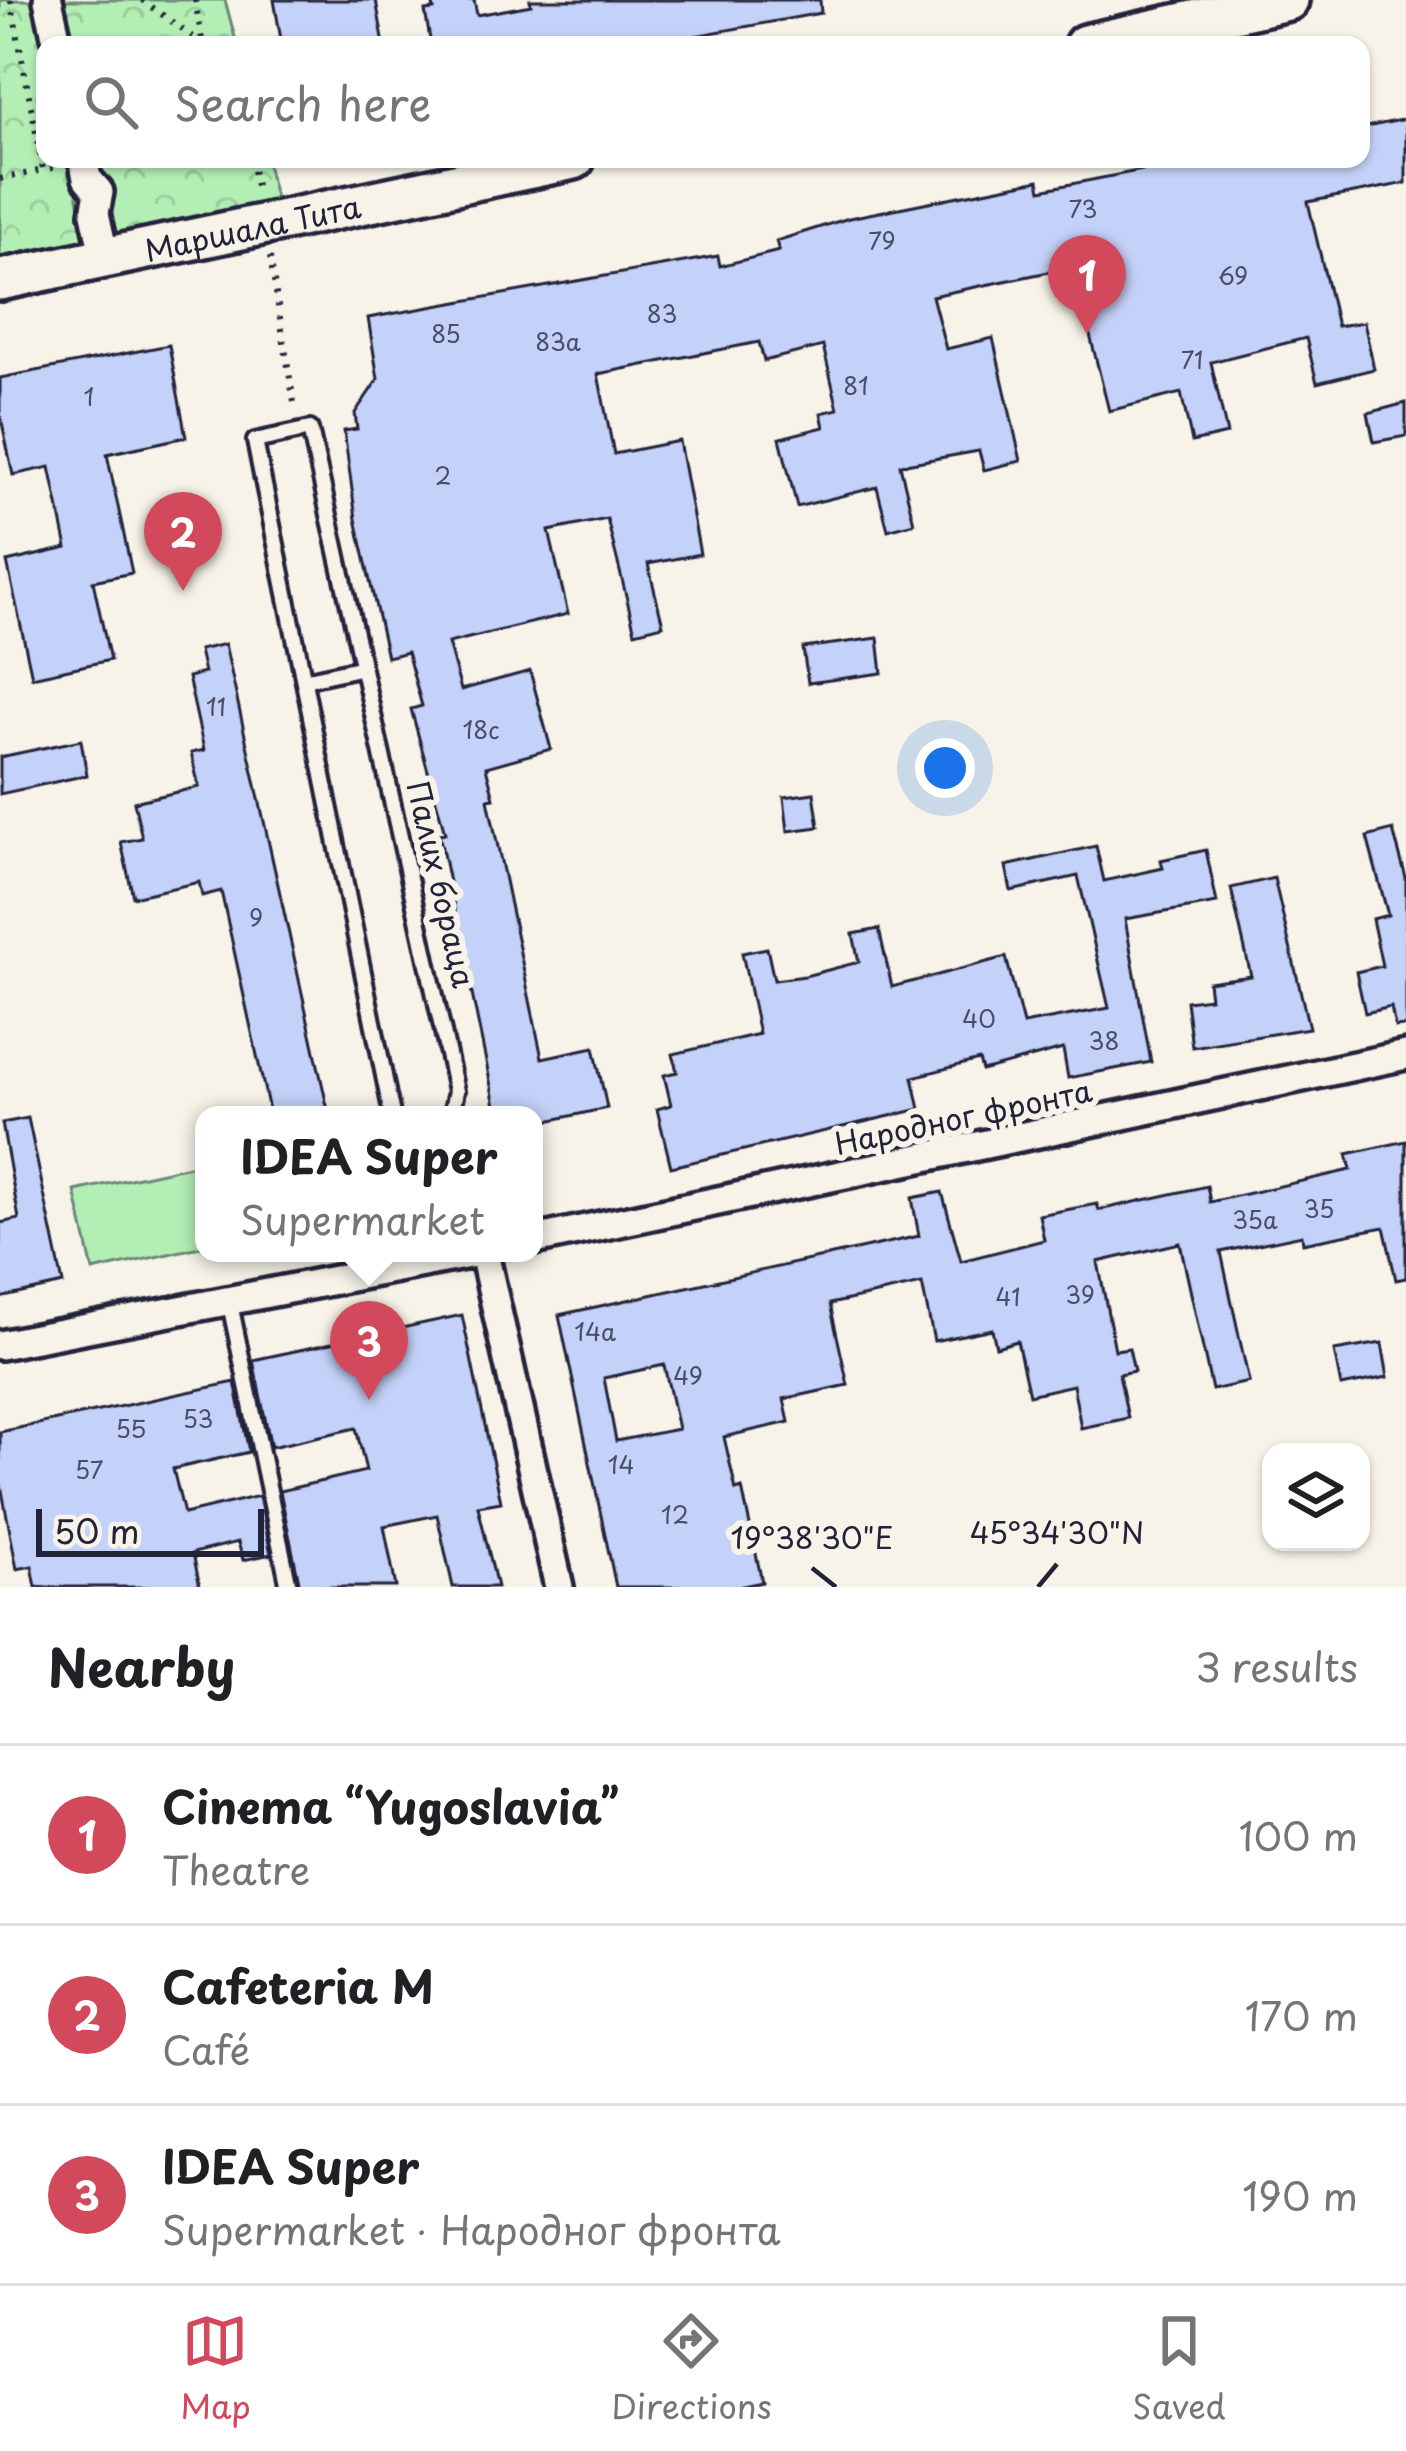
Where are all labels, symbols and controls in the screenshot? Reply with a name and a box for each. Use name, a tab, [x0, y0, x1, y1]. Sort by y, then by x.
search box	[36, 36, 1370, 168]
text: Search here	[174, 68, 431, 136]
icon: search	[78, 69, 144, 135]
street label: Маршала Тита	[140, 182, 365, 271]
house number: 73	[1069, 190, 1097, 226]
house number: 79	[868, 222, 896, 258]
pin: 1	[1048, 235, 1126, 334]
house number: 69	[1218, 257, 1248, 293]
house number: 83	[647, 295, 677, 331]
house number: 85	[431, 315, 461, 351]
house number: 83a	[535, 323, 581, 359]
house number: 71	[1181, 341, 1203, 377]
house number: 81	[843, 367, 869, 403]
house number: 1	[84, 378, 94, 414]
house number: 2	[435, 457, 452, 493]
pin: 2	[144, 492, 222, 591]
house number: 11	[206, 688, 226, 724]
house number: 18c	[462, 711, 500, 747]
your location	[915, 738, 975, 798]
street label: Палих бораца	[396, 776, 488, 992]
house number: 9	[249, 899, 263, 935]
house number: 40	[962, 1000, 996, 1036]
house number: 38	[1089, 1022, 1119, 1058]
street label: Народног фронта	[830, 1067, 1096, 1165]
popup	[195, 1106, 543, 1262]
text: IDEA Super	[240, 1121, 498, 1189]
text: Supermarket	[240, 1189, 485, 1248]
house number: 35	[1304, 1190, 1334, 1226]
house number: 35a	[1232, 1201, 1278, 1237]
house number: 39	[1065, 1276, 1095, 1312]
house number: 41	[995, 1278, 1021, 1314]
pin: 3	[330, 1301, 408, 1400]
house number: 14a	[574, 1313, 616, 1349]
house number: 49	[673, 1357, 703, 1393]
house number: 53	[183, 1400, 213, 1436]
house number: 55	[116, 1410, 146, 1446]
map controls	[1262, 1443, 1370, 1551]
button: layers	[1262, 1443, 1370, 1551]
house number: 14	[608, 1446, 634, 1482]
house number: 57	[75, 1451, 104, 1487]
house number: 12	[661, 1496, 689, 1532]
scale bar	[36, 1503, 264, 1556]
text: 50 m	[54, 1505, 140, 1555]
text: 45°34'30"N	[970, 1509, 1144, 1554]
text: 19°38'30"E	[731, 1514, 893, 1559]
text: Nearby	[48, 1627, 235, 1704]
text: 3 results	[1195, 1636, 1358, 1695]
text: Cinema “Yugoslavia”	[162, 1771, 618, 1839]
text: 1	[78, 1805, 96, 1864]
text: 100 m	[1239, 1805, 1358, 1864]
text: Theatre	[162, 1839, 310, 1898]
text: Cafeteria M	[162, 1951, 434, 2019]
text: 2	[73, 1985, 101, 2044]
text: 170 m	[1245, 1985, 1358, 2044]
text: Café	[162, 2019, 250, 2078]
text: IDEA Super	[162, 2131, 419, 2199]
text: 3	[74, 2165, 100, 2224]
text: 190 m	[1242, 2165, 1358, 2224]
text: Supermarket · Народног фронта	[162, 2199, 781, 2258]
tab: Map	[180, 2308, 251, 2430]
tab: Directions	[611, 2308, 772, 2430]
tab: Saved	[1132, 2308, 1226, 2430]

